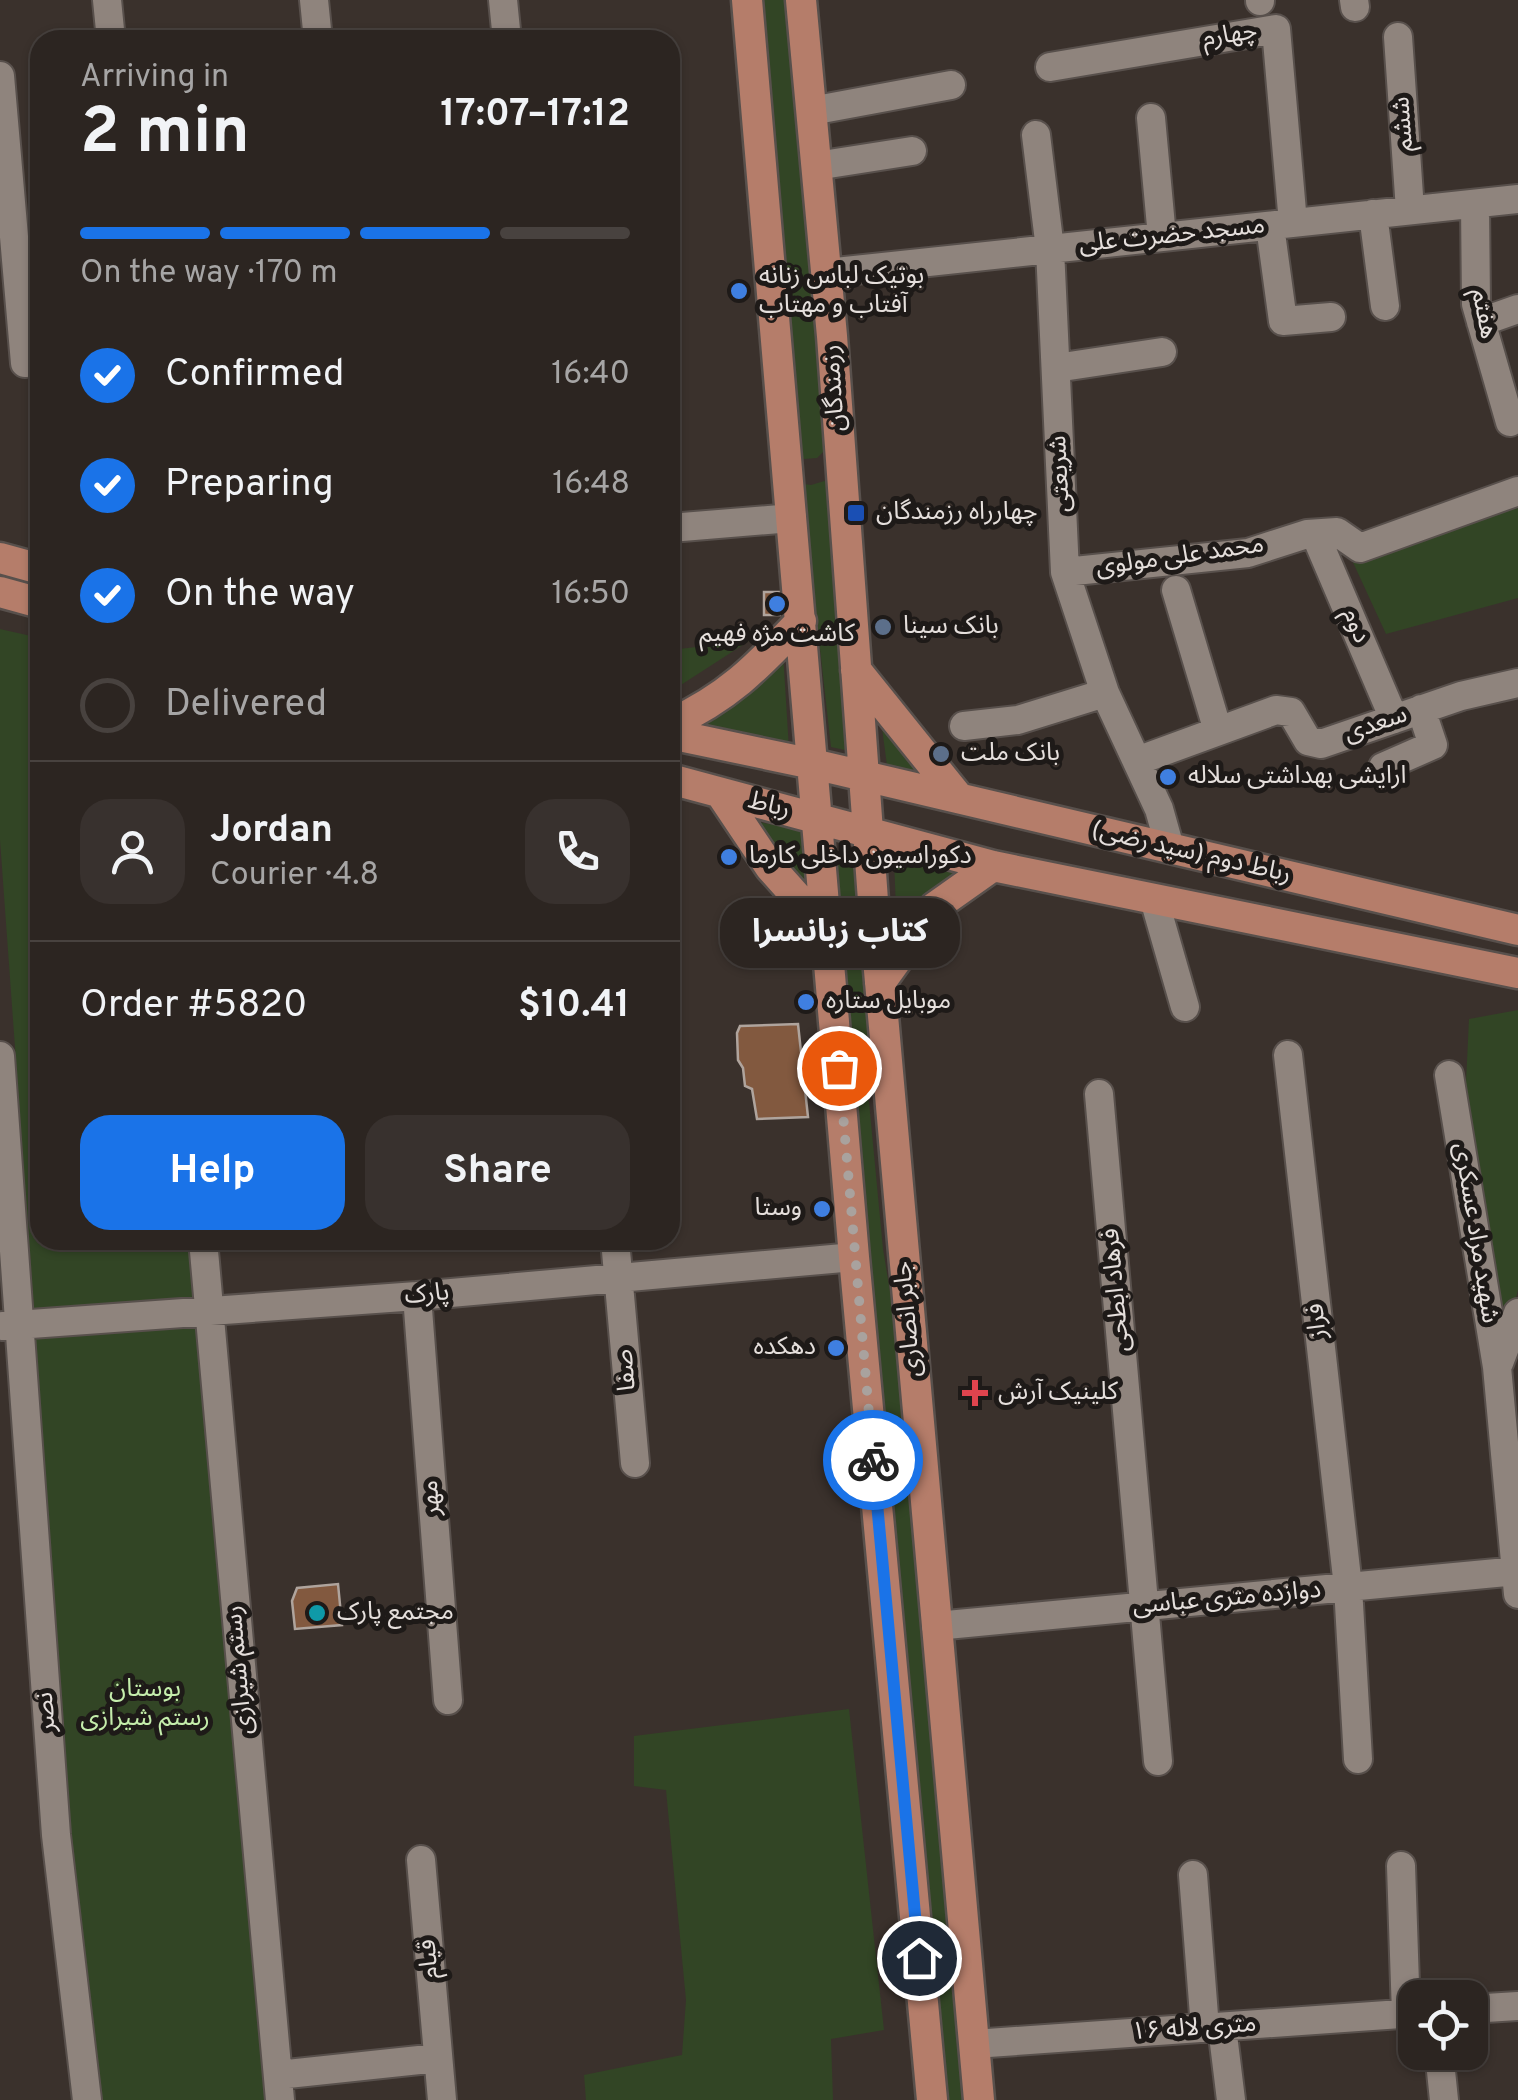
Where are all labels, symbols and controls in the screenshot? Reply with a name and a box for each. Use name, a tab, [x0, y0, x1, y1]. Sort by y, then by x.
street label: چهارم	[1200, 16, 1260, 57]
text: Arriving in	[80, 58, 229, 98]
text: 17:07–17:12	[440, 91, 630, 140]
text: 2 min	[80, 94, 250, 176]
street label: ششم	[1386, 95, 1423, 153]
street label: مسجد حضرت علی	[1077, 210, 1267, 262]
text: On the way · 170 m	[80, 254, 338, 294]
place label: بوتیک لباس زنانه آفتاب و مهتاب	[759, 261, 924, 322]
marker: بوتیک لباس زنانه آفتاب و مهتاب	[728, 280, 750, 302]
street label: هفتم	[1462, 286, 1503, 342]
street label: رزمندگان	[816, 343, 854, 433]
icon: check	[80, 348, 135, 403]
text: Confirmed	[165, 351, 344, 400]
text: 16:40	[551, 355, 630, 395]
street label: شریعتی	[1043, 435, 1079, 513]
icon: check	[80, 458, 135, 513]
text: Preparing	[165, 461, 334, 510]
text: 16:48	[552, 465, 630, 505]
place label: چهارراه رزمندگان	[876, 497, 1037, 529]
marker: چهارراه رزمندگان	[845, 502, 867, 524]
street label: محمد علی مولوی	[1094, 529, 1266, 585]
icon: check	[80, 568, 135, 623]
text: On the way	[165, 571, 355, 620]
text: 16:50	[551, 575, 630, 615]
marker: کاشت مژه فهیم	[766, 593, 788, 615]
street label: دوم	[1332, 604, 1377, 649]
place label: بانک سینا	[903, 611, 999, 643]
marker: بانک سینا	[872, 616, 894, 638]
place label: کاشت مژه فهیم	[699, 619, 856, 652]
text: Delivered	[165, 681, 327, 730]
street label: سعدی	[1340, 699, 1412, 751]
place label: بانک ملت	[961, 738, 1060, 770]
marker: بانک ملت	[930, 743, 952, 765]
place label: ارایشی بهداشتی سلاله	[1188, 761, 1407, 793]
marker: ارایشی بهداشتی سلاله	[1157, 766, 1179, 788]
street label: رباط	[745, 785, 793, 827]
button: person	[80, 799, 185, 904]
button: phone	[525, 799, 630, 904]
text: Jordan	[210, 807, 333, 856]
street label: رباط دوم (سید رضی)	[1088, 814, 1294, 892]
place label: دکوراسیون داخلی کارما	[749, 841, 972, 873]
marker: دکوراسیون داخلی کارما	[718, 846, 740, 868]
text: Courier · 4.8	[210, 856, 379, 896]
callout: کتاب زبانسرا	[719, 898, 959, 968]
text: کتاب زبانسرا	[752, 913, 928, 953]
text: Order #5820	[80, 982, 307, 1031]
text: $10.41	[518, 982, 630, 1031]
place label: موبایل ستاره	[826, 986, 951, 1018]
marker: موبایل ستاره	[795, 991, 817, 1013]
pin	[797, 1026, 882, 1111]
icon: bag	[812, 1041, 867, 1096]
button: Help	[80, 1115, 345, 1230]
button: Share	[365, 1115, 630, 1230]
street label: شهید مراد عسکری	[1445, 1140, 1505, 1326]
place label: وستا	[755, 1193, 802, 1225]
marker: وستا	[811, 1198, 833, 1220]
street label: فرهاد ابطحی	[1096, 1227, 1138, 1353]
street label: جابر انصاری	[888, 1260, 930, 1378]
street label: پارک	[403, 1277, 451, 1313]
street label: فراز	[1300, 1302, 1336, 1341]
place label: دهکده	[754, 1332, 816, 1364]
marker: دهکده	[825, 1337, 847, 1359]
street label: صفا	[609, 1348, 645, 1392]
place label: کلینیک آرش	[998, 1377, 1119, 1409]
marker: کلینیک آرش	[962, 1380, 988, 1406]
courier	[823, 1410, 923, 1510]
icon: bike	[846, 1433, 901, 1488]
street label: مهر	[415, 1479, 449, 1518]
street label: دوازده متری عباسی	[1131, 1575, 1323, 1623]
place label: مجتمع پارک	[337, 1597, 454, 1629]
marker: مجتمع پارک	[306, 1602, 328, 1624]
street label: رستم شیرازی	[218, 1604, 263, 1736]
park label: بوستان رستم شیرازی	[80, 1674, 210, 1736]
street label: نصر	[30, 1691, 64, 1734]
pin	[877, 1916, 962, 2001]
icon: home	[892, 1931, 947, 1986]
street label: قیام	[412, 1938, 449, 1980]
map controls	[1398, 1980, 1488, 2070]
button: locate	[1398, 1980, 1488, 2070]
street label: ۱۶ متری لاله	[1131, 2009, 1257, 2049]

